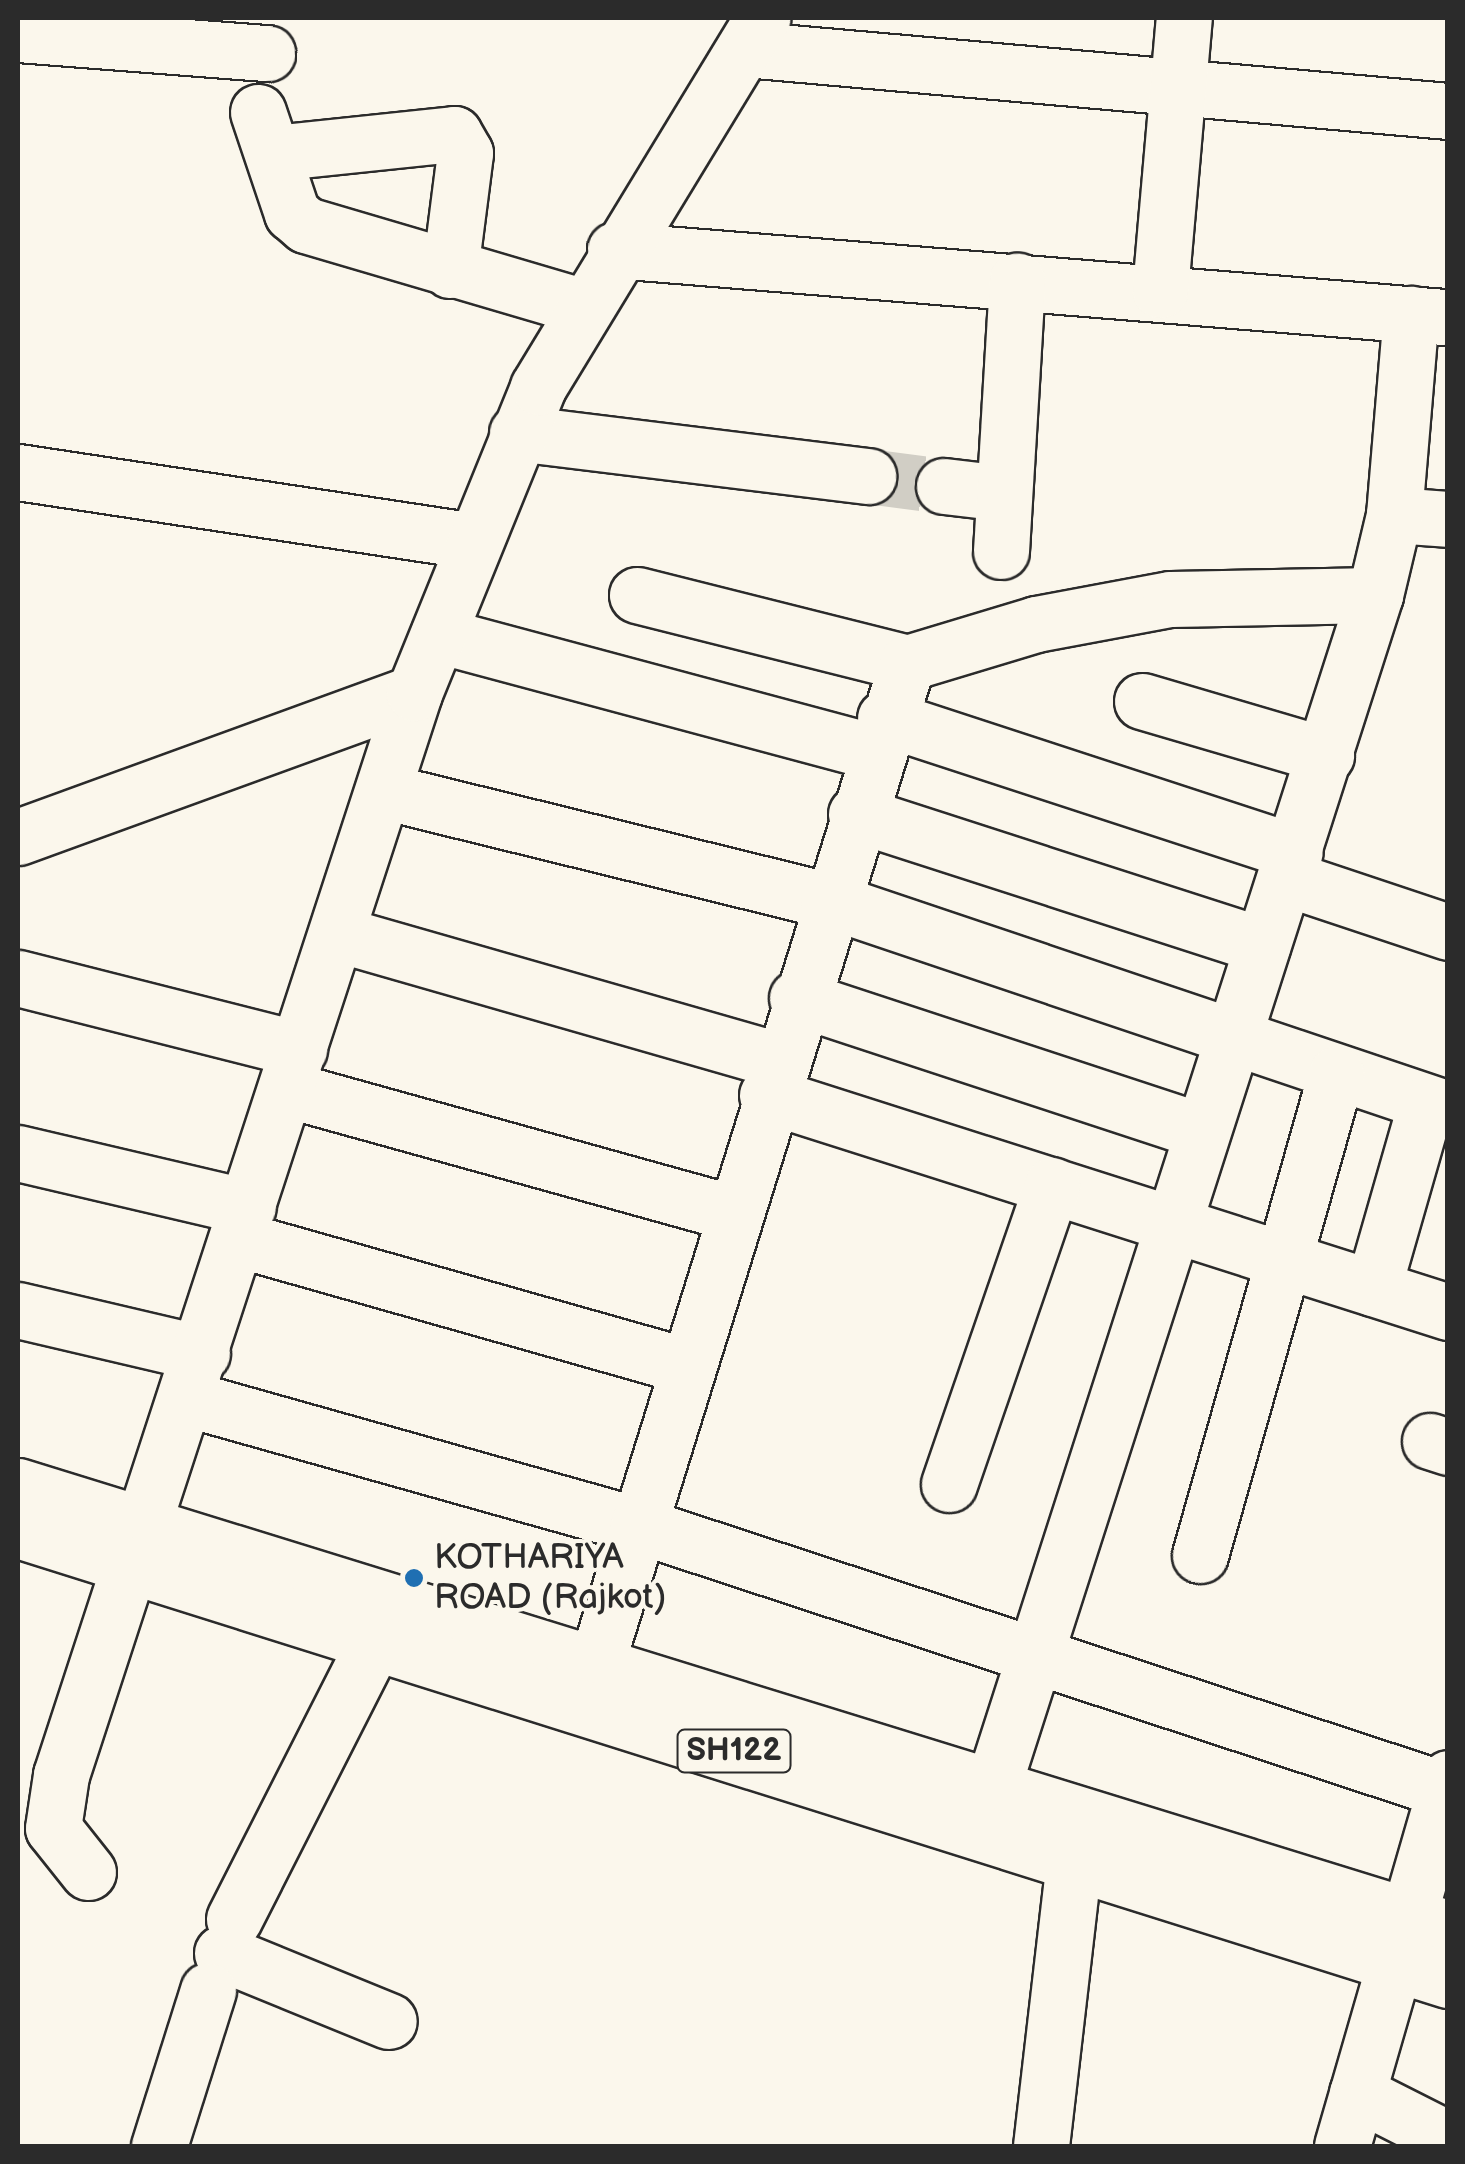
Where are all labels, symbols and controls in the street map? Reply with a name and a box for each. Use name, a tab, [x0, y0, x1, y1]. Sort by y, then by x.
place label: KOTHARIYA ROAD (Rajkot)	[434, 1537, 666, 1619]
marker: KOTHARIYA ROAD (Rajkot)	[403, 1567, 425, 1589]
road number: SH122	[676, 1724, 792, 1778]

